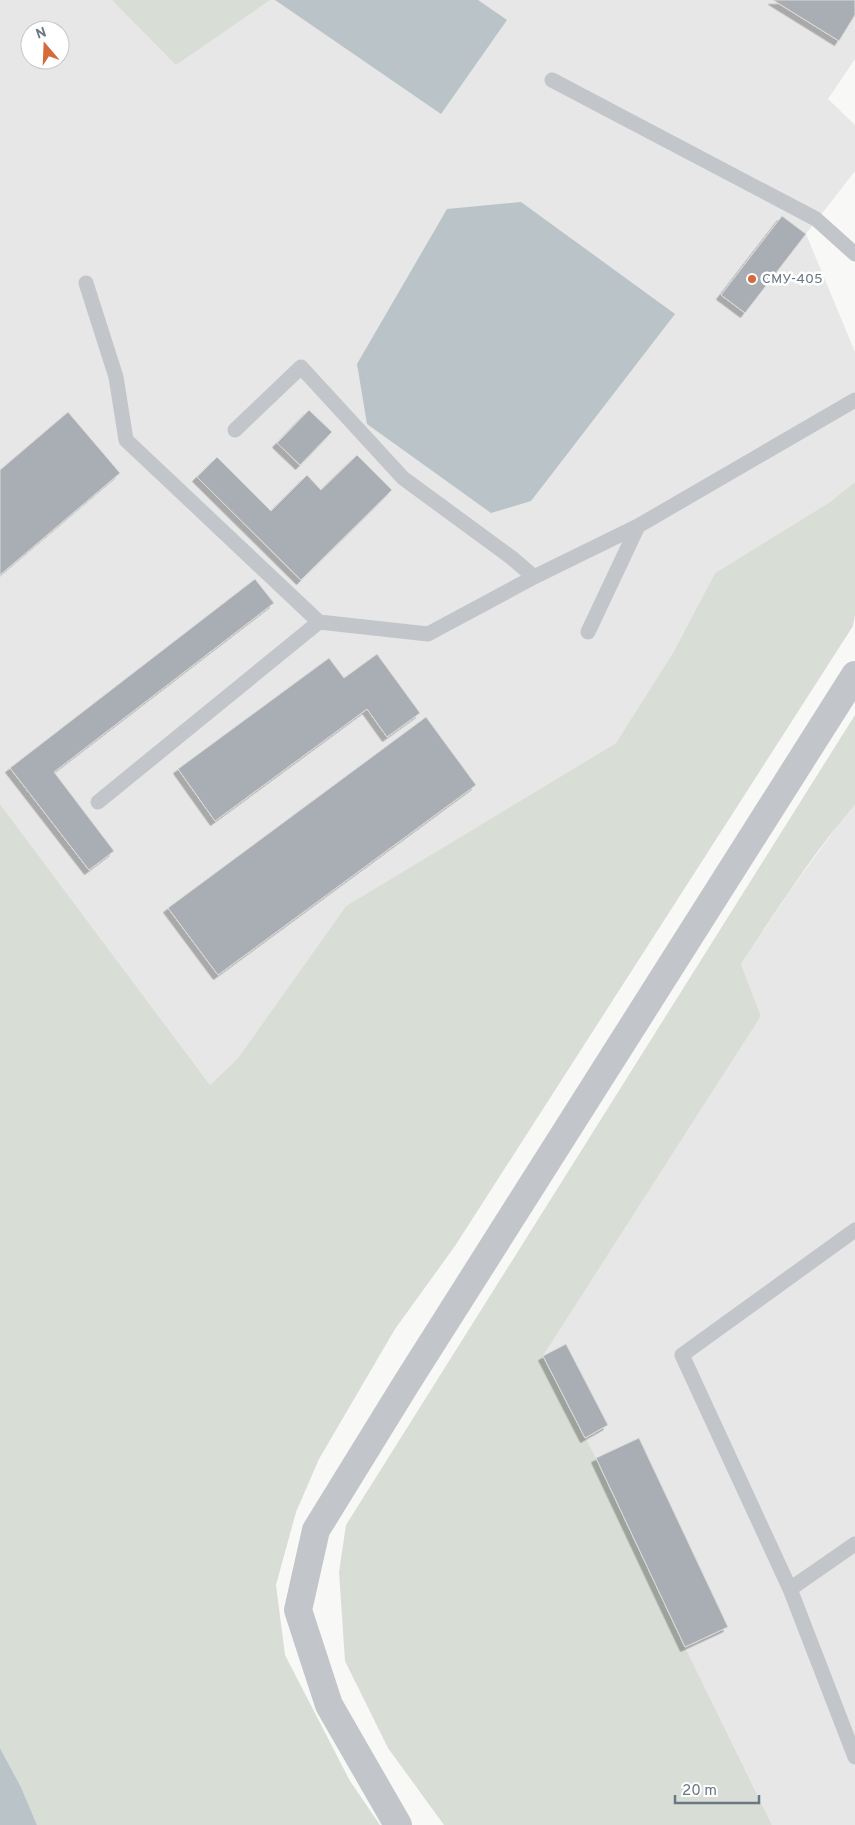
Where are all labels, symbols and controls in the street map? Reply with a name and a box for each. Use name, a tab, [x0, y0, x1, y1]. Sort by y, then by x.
north arrow	[20, 20, 70, 70]
text: N	[34, 24, 49, 44]
place label: СМУ-405	[762, 271, 823, 288]
marker: СМУ-405	[746, 273, 758, 285]
scale bar	[675, 1772, 759, 1804]
text: 20 m	[682, 1782, 717, 1801]

